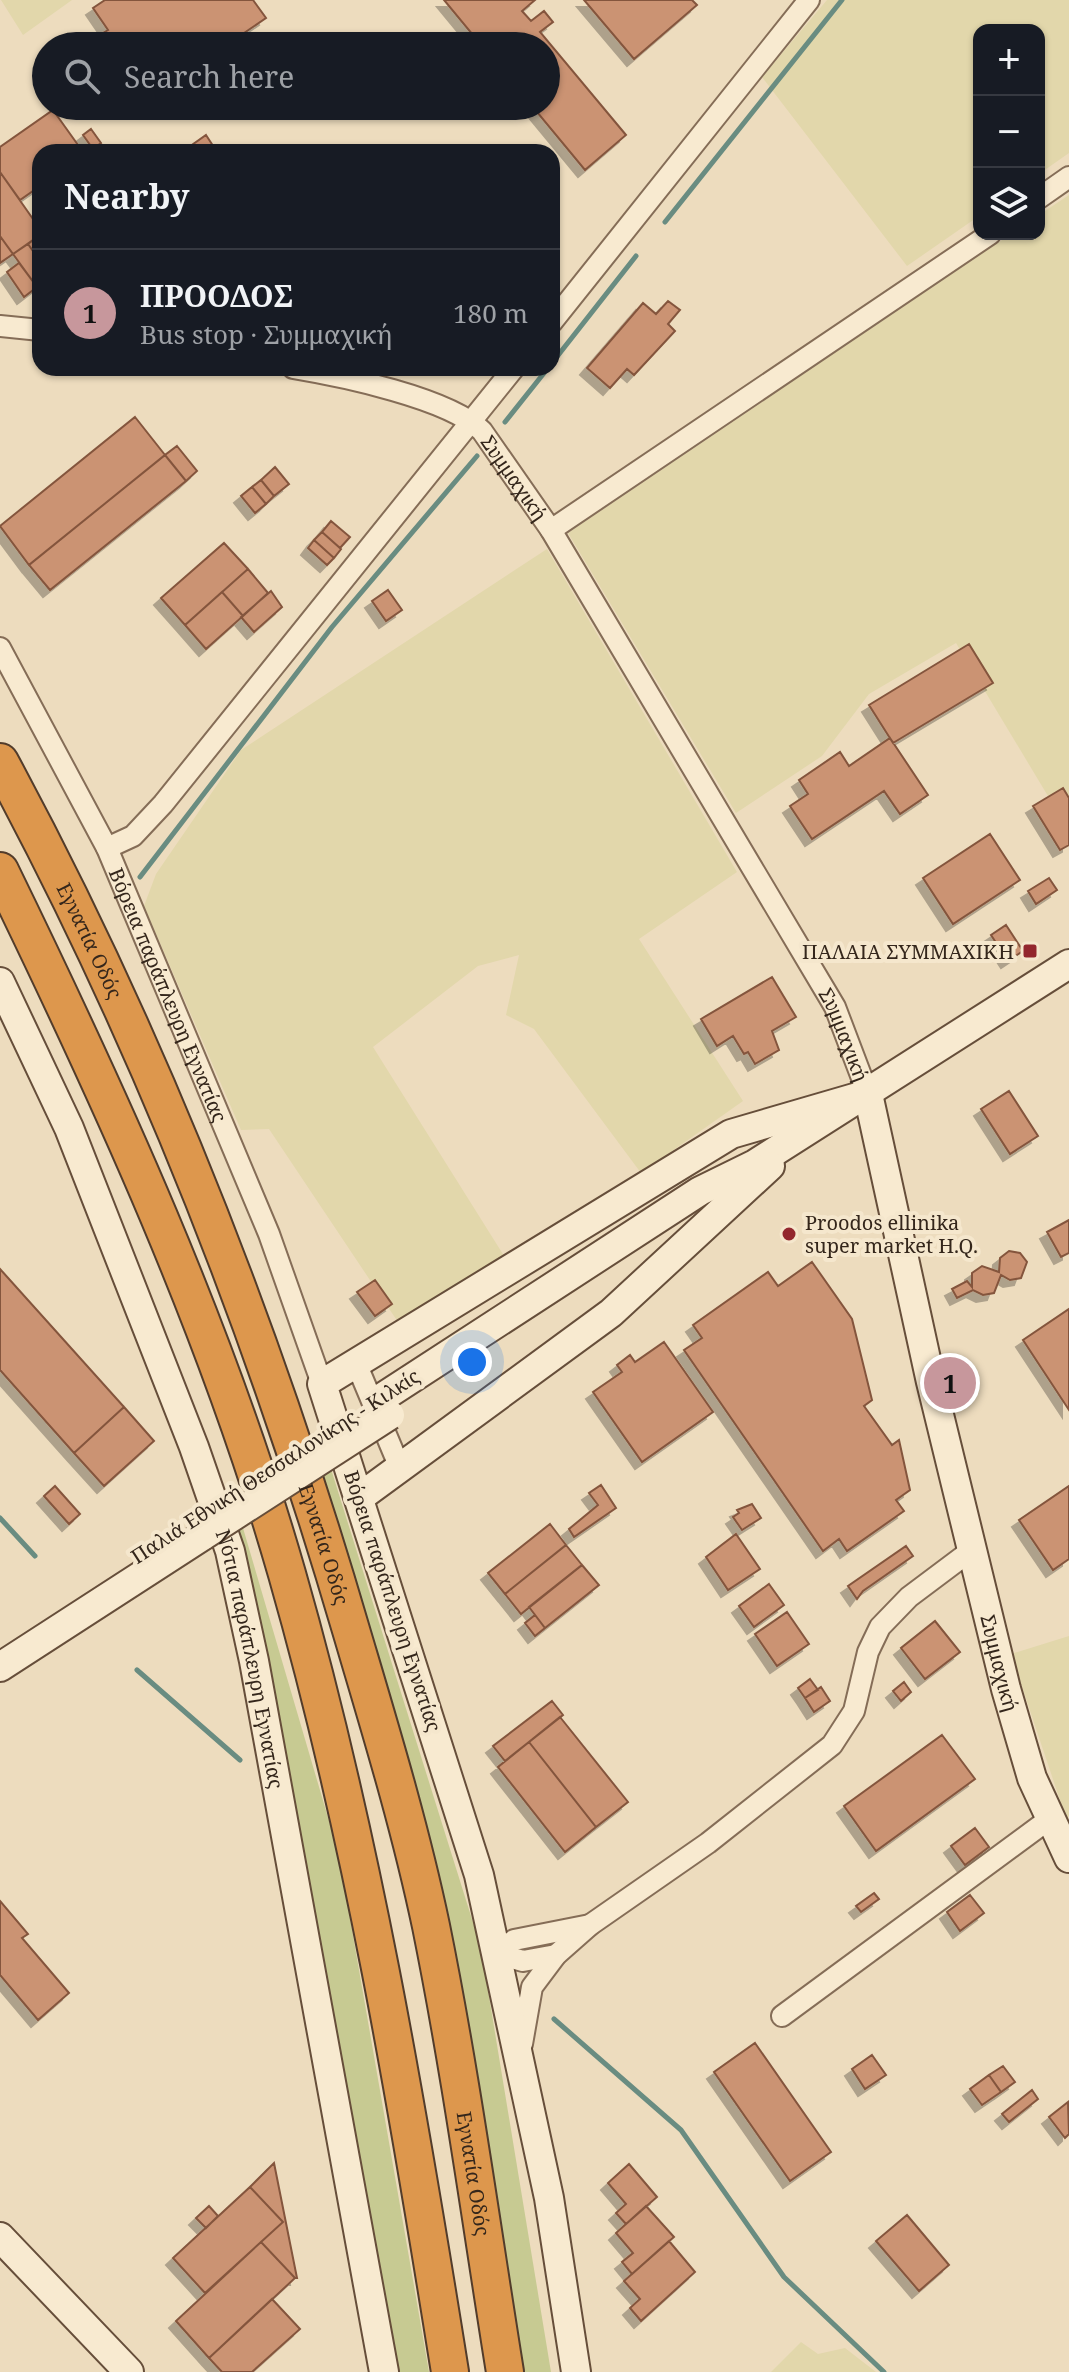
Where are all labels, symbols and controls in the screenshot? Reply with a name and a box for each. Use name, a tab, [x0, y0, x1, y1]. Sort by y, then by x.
map controls	[973, 24, 1045, 240]
button: +	[973, 24, 1045, 96]
search box	[32, 32, 560, 120]
icon: search	[60, 54, 104, 98]
text: Search here	[124, 56, 294, 97]
button: −	[973, 96, 1045, 168]
button: layers	[973, 168, 1045, 240]
text: Nearby	[64, 173, 190, 219]
text: ΠΡΟΟΔΟΣ	[140, 275, 293, 316]
text: 1	[83, 295, 97, 331]
text: 180 m	[453, 295, 528, 331]
text: Bus stop · Συμμαχική	[140, 316, 392, 352]
street label: Συμμαχική	[475, 429, 554, 526]
street label: Βόρεια παράπλευρη Εγνατίας	[103, 864, 234, 1126]
street label: Εγνατία Οδός	[51, 878, 129, 1003]
place label: ΠΑΛΑΙΑ ΣΥΜΜΑΧΙΚΗ	[802, 938, 1014, 965]
marker: ΠΑΛΑΙΑ ΣΥΜΜΑΧΙΚΗ	[1021, 942, 1039, 960]
street label: Συμμαχική	[813, 983, 875, 1085]
place label: Proodos ellinika super market H.Q.	[805, 1209, 978, 1259]
marker: Proodos ellinika super market H.Q.	[780, 1225, 798, 1243]
your location	[452, 1342, 492, 1382]
pin: 1	[924, 1353, 976, 1413]
street label: Παλιά Εθνική Θεσσαλονίκης - Κιλκίς	[125, 1362, 425, 1570]
street label: Βόρεια παράπλευρη Εγνατίας	[338, 1467, 448, 1735]
street label: Εγνατία Οδός	[293, 1480, 356, 1608]
street label: Νότια παράπλευρη Εγνατίας	[210, 1526, 291, 1791]
street label: Συμμαχική	[975, 1612, 1025, 1714]
street label: Εγνατία Οδός	[451, 2109, 497, 2238]

